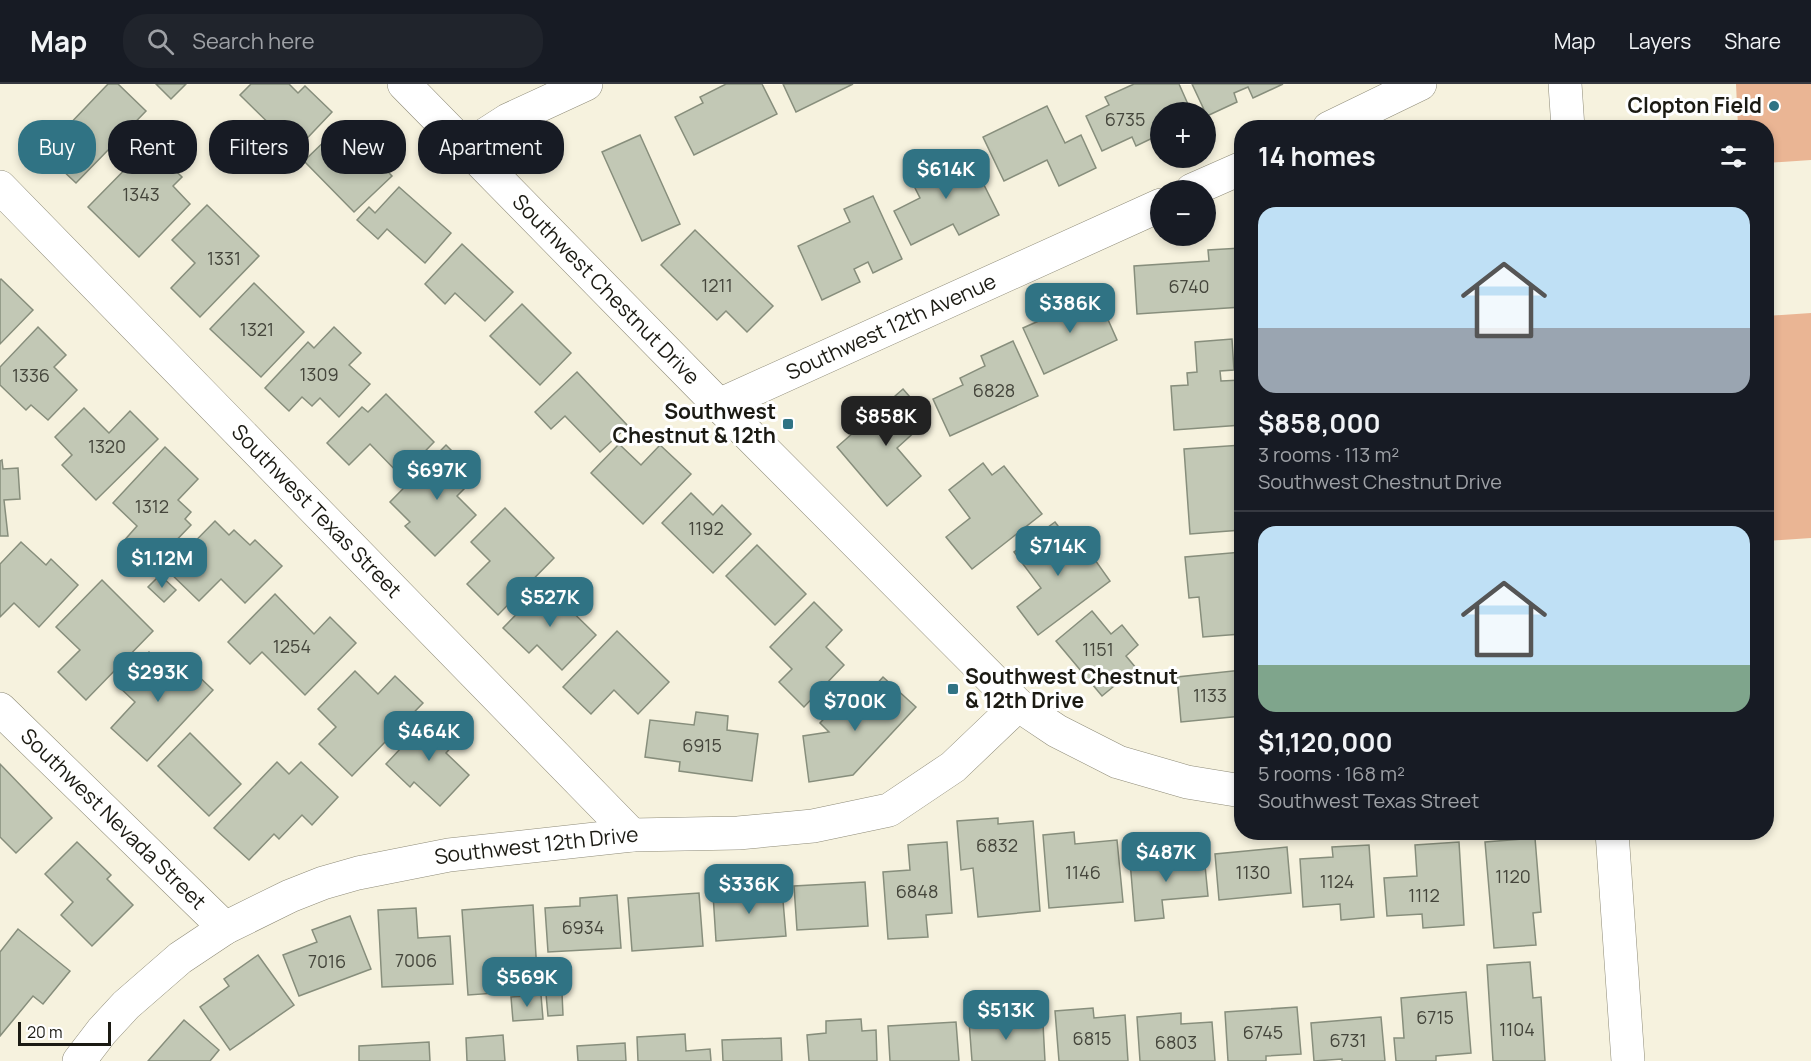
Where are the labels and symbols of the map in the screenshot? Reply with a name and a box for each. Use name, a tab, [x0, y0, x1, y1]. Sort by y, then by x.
place label: Clopton Field	[1627, 91, 1762, 119]
marker: Clopton Field	[1767, 99, 1781, 113]
house number: 6735	[1105, 107, 1145, 131]
pin: $614K	[904, 149, 988, 200]
house number: 1343	[122, 182, 160, 206]
street label: Southwest Chestnut Drive	[507, 188, 706, 390]
house number: 1331	[207, 246, 241, 270]
street label: Southwest 12th Avenue	[781, 266, 1000, 386]
house number: 1211	[701, 273, 733, 297]
house number: 6740	[1168, 274, 1210, 298]
pin: $386K	[1028, 283, 1112, 334]
house number: 1321	[240, 317, 274, 341]
house number: 1309	[299, 362, 339, 386]
house number: 1336	[12, 363, 50, 387]
house number: 6828	[973, 378, 1015, 402]
pin: $858K	[844, 396, 928, 447]
place label: Southwest Chestnut & 12th	[613, 397, 776, 449]
marker: Southwest Chestnut & 12th	[781, 417, 795, 431]
street label: Southwest Texas Street	[226, 418, 408, 604]
house number: 1320	[88, 434, 126, 458]
pin: $697K	[395, 450, 479, 501]
house number: 1312	[135, 494, 169, 518]
house number: 1192	[688, 516, 724, 540]
pin: $714K	[1016, 526, 1100, 577]
pin: $1.12M	[113, 538, 211, 589]
pin: $527K	[508, 577, 592, 628]
house number: 1254	[273, 634, 311, 658]
house number: 1151	[1082, 637, 1114, 661]
pin: $293K	[116, 652, 200, 703]
place label: Southwest Chestnut & 12th Drive	[965, 662, 1178, 714]
pin: $700K	[813, 681, 897, 732]
marker: Southwest Chestnut & 12th Drive	[946, 682, 960, 696]
house number: 1133	[1193, 683, 1227, 707]
pin: $464K	[387, 711, 471, 762]
street label: Southwest Nevada Street	[15, 722, 213, 915]
house number: 6915	[682, 733, 722, 757]
street label: Southwest 12th Drive	[432, 820, 639, 871]
pin: $487K	[1124, 832, 1208, 883]
house number: 6832	[976, 833, 1018, 857]
house number: 1146	[1065, 860, 1101, 884]
house number: 1130	[1236, 860, 1270, 884]
pin: $336K	[707, 864, 791, 915]
house number: 1120	[1495, 864, 1531, 888]
house number: 1124	[1320, 869, 1354, 893]
house number: 6848	[896, 879, 938, 903]
house number: 1112	[1408, 883, 1440, 907]
house number: 6934	[562, 915, 604, 939]
house number: 7006	[395, 948, 437, 972]
house number: 7016	[308, 949, 346, 973]
pin: $569K	[485, 957, 569, 1008]
pin: $513K	[964, 990, 1048, 1041]
house number: 6715	[1416, 1005, 1454, 1029]
house number: 1104	[1499, 1017, 1535, 1041]
scale bar	[18, 1019, 111, 1046]
house number: 6745	[1243, 1020, 1283, 1044]
house number: 6815	[1072, 1026, 1112, 1050]
house number: 6731	[1329, 1028, 1367, 1052]
house number: 6803	[1155, 1030, 1197, 1054]

